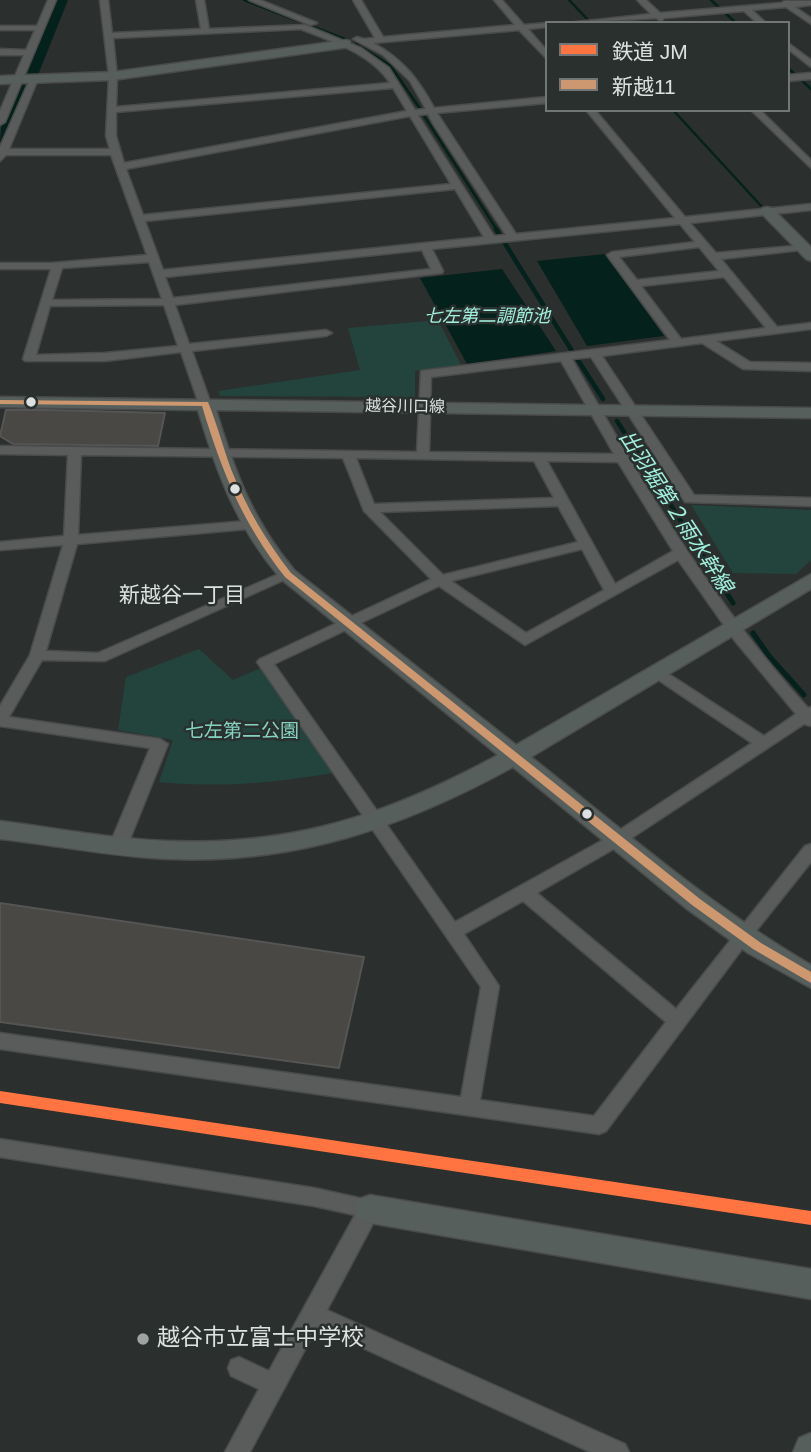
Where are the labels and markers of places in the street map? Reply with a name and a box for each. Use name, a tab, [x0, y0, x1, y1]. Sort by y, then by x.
unlabelled marker	[24, 395, 38, 409]
unlabelled marker	[228, 482, 242, 496]
unlabelled marker	[580, 807, 594, 821]
place label: 越谷市立富士中学校	[157, 1325, 364, 1353]
marker: 越谷市立富士中学校	[135, 1331, 151, 1347]

